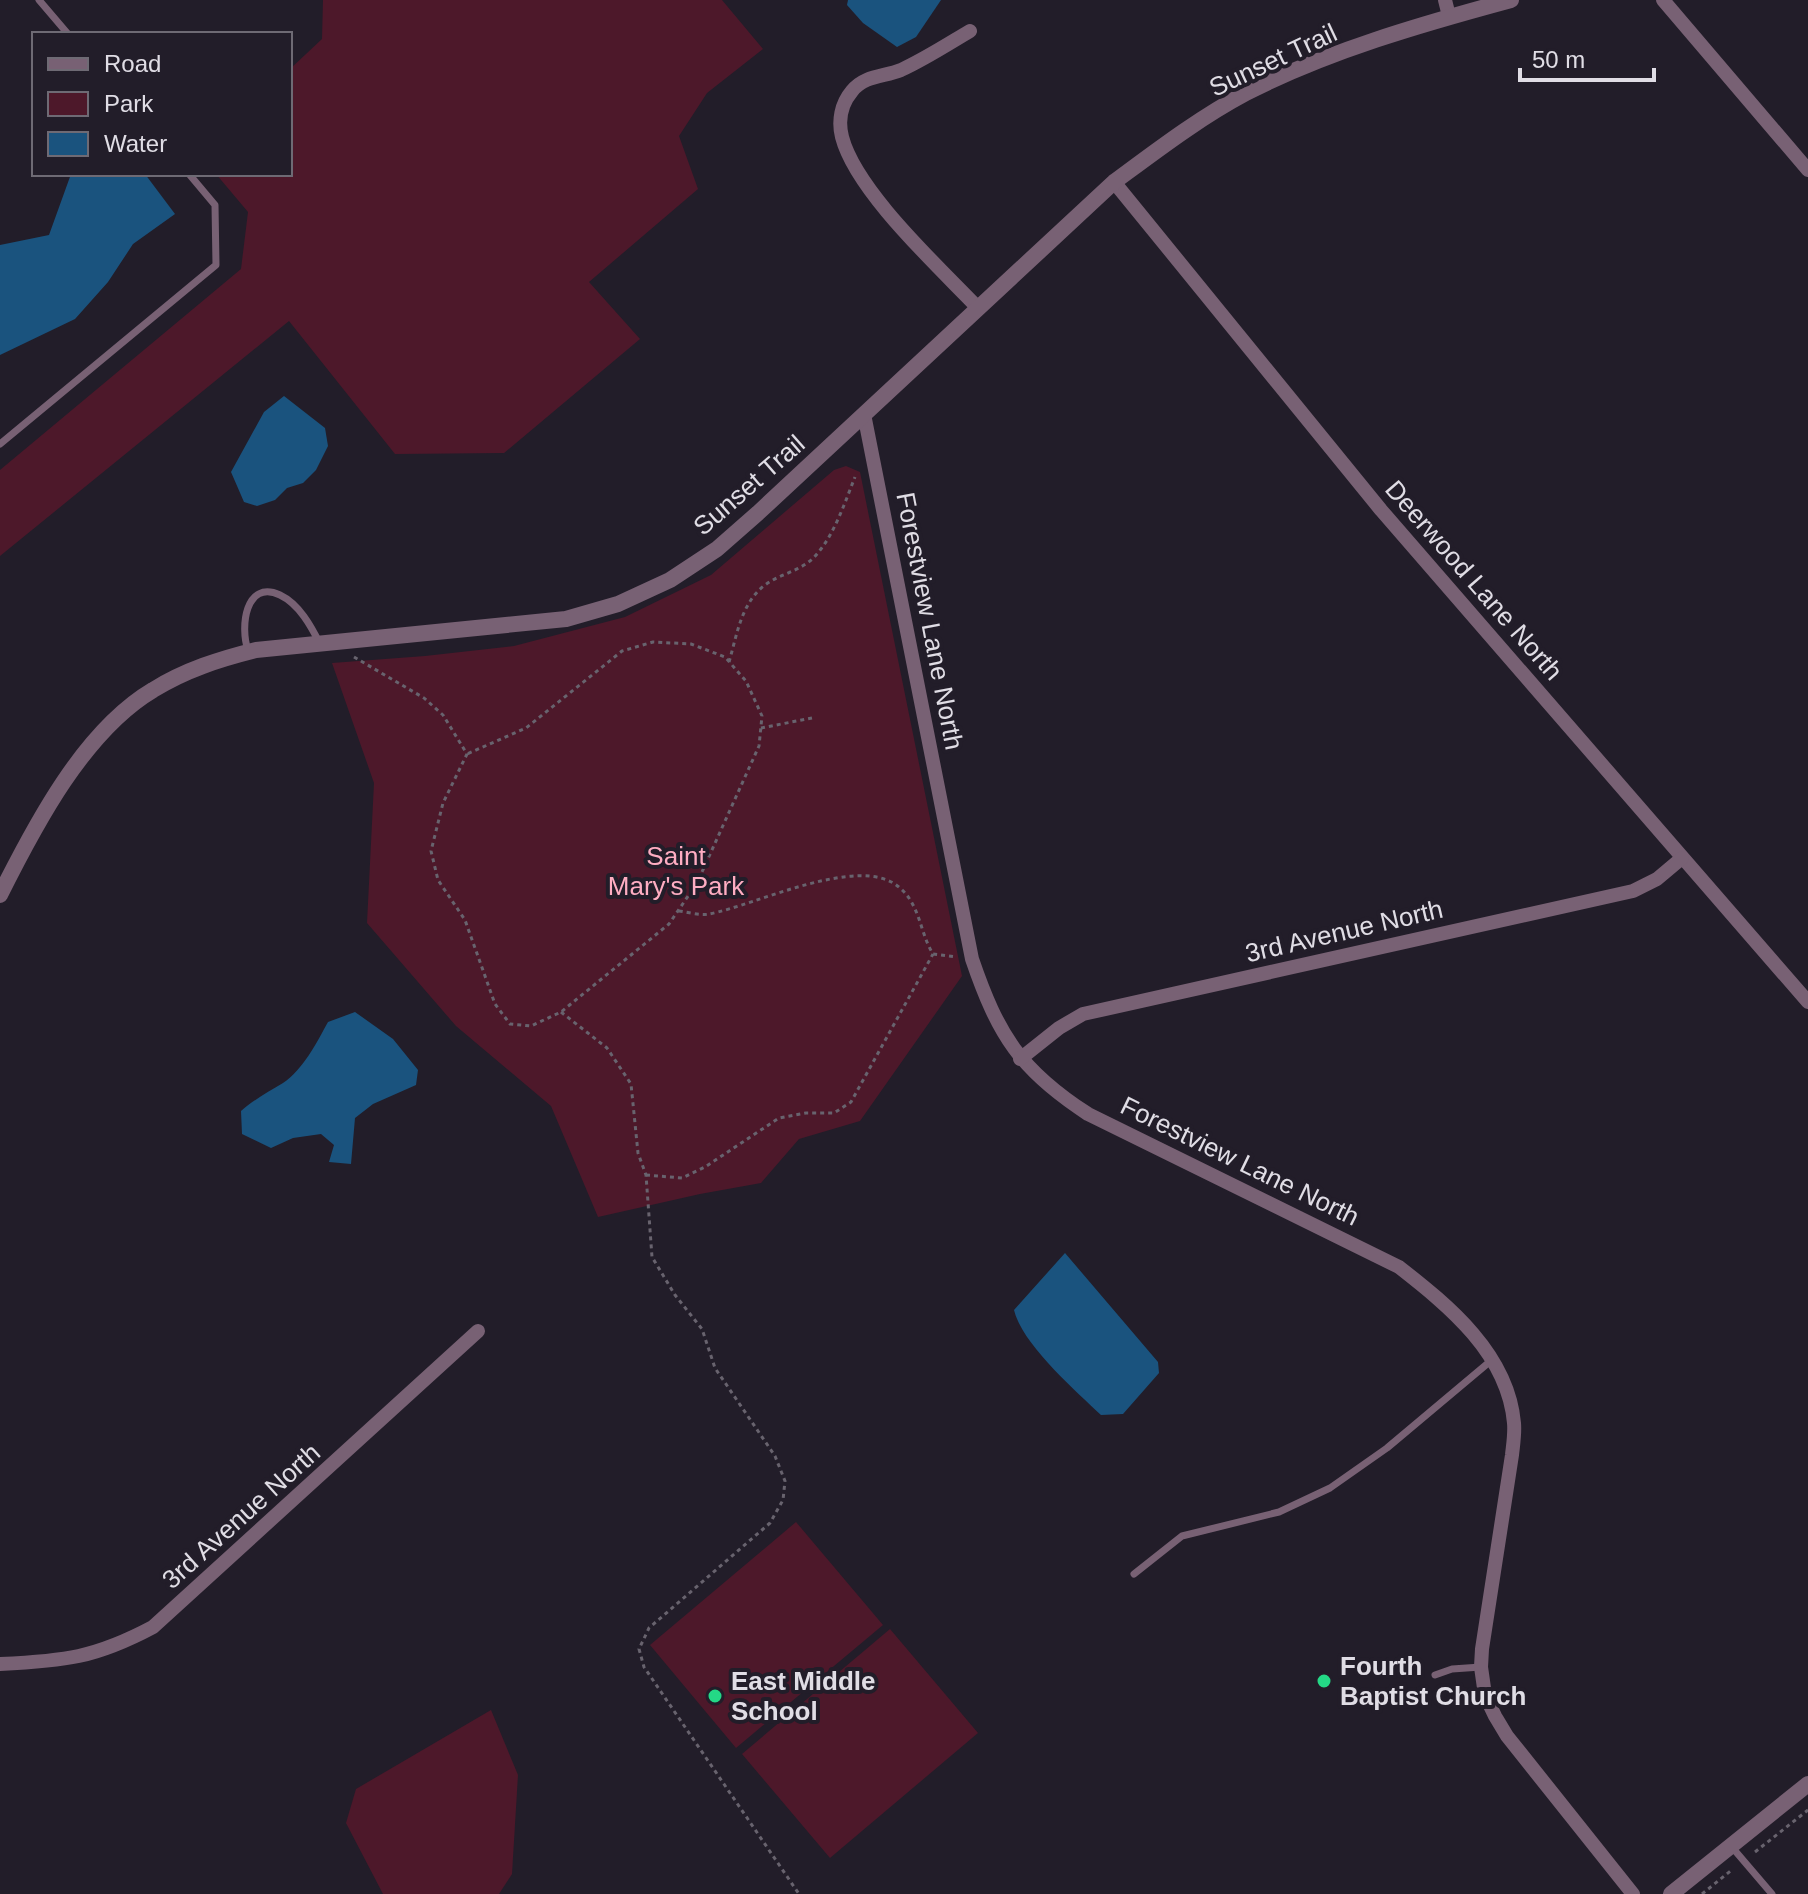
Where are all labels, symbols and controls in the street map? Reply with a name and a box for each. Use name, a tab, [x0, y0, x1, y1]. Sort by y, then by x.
street label: Sunset Trail	[1204, 17, 1342, 103]
legend	[32, 32, 292, 176]
scale bar	[1520, 32, 1654, 82]
text: 50 m	[1532, 46, 1585, 73]
text: Road	[104, 50, 161, 77]
text: Park	[104, 90, 154, 117]
text: Water	[104, 130, 167, 157]
street label: Sunset Trail	[687, 429, 811, 541]
street label: Deerwood Lane North	[1379, 474, 1569, 686]
street label: Forestview Lane North	[890, 490, 970, 752]
park label: Saint Mary's Park	[608, 841, 745, 901]
street label: 3rd Avenue North	[1242, 894, 1446, 968]
street label: Forestview Lane North	[1116, 1090, 1364, 1232]
street label: 3rd Avenue North	[156, 1437, 326, 1595]
place label: Fourth Baptist Church	[1340, 1651, 1526, 1711]
place label: East Middle School	[731, 1666, 875, 1726]
marker: Fourth Baptist Church	[1315, 1672, 1333, 1690]
marker: East Middle School	[706, 1687, 724, 1705]

